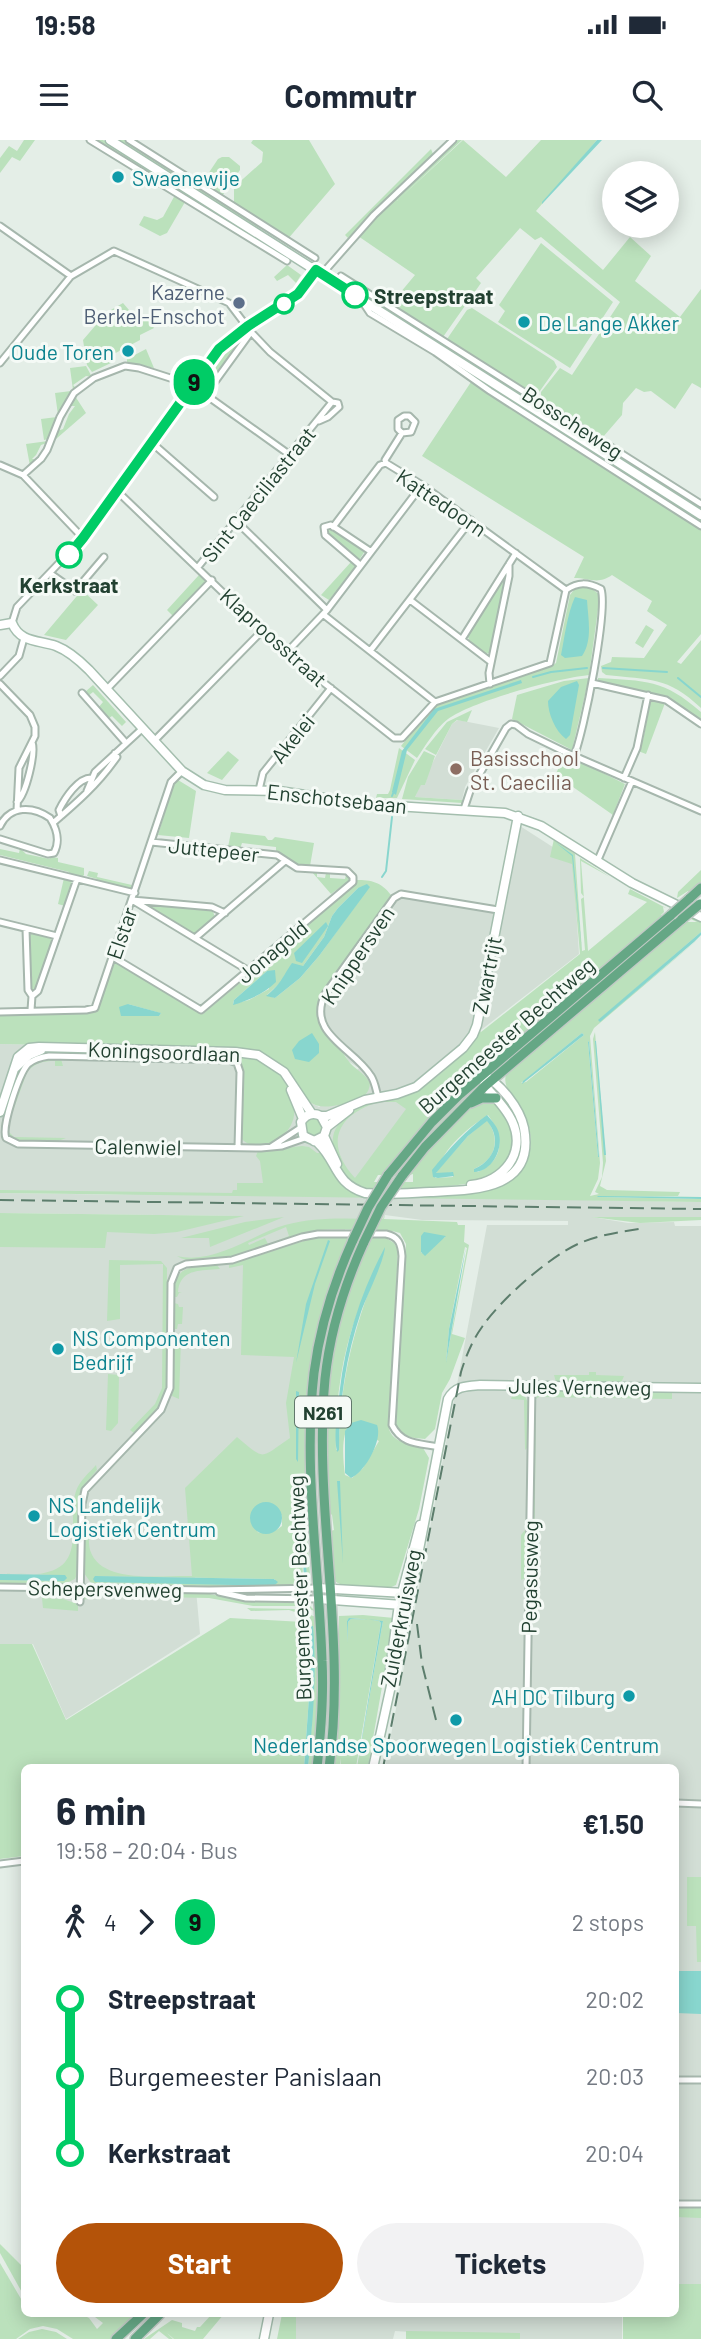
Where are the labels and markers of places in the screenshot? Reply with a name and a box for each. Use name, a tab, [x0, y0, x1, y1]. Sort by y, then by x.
place label: Swaenewije	[132, 165, 240, 190]
marker: Swaenewije	[110, 169, 126, 185]
place label: Kazerne Berkel-Enschot	[83, 279, 225, 328]
marker: Streepstraat	[342, 282, 368, 308]
place label: Streepstraat	[374, 283, 493, 308]
unlabelled marker	[274, 294, 294, 314]
marker: Kazerne Berkel-Enschot	[231, 295, 247, 311]
place label: De Lange Akker	[538, 310, 680, 335]
marker: De Lange Akker	[516, 314, 532, 330]
place label: Oude Toren	[11, 339, 114, 364]
marker: Oude Toren	[120, 343, 136, 359]
marker: Kerkstraat	[56, 542, 82, 568]
place label: Kerkstraat	[19, 572, 119, 597]
place label: Basisschool St. Caecilia	[470, 745, 579, 794]
marker: Basisschool St. Caecilia	[448, 761, 464, 777]
place label: NS Componenten Bedrijf	[72, 1325, 231, 1374]
marker: NS Componenten Bedrijf	[50, 1341, 66, 1357]
place label: NS Landelijk Logistiek Centrum	[48, 1492, 216, 1541]
marker: NS Landelijk Logistiek Centrum	[26, 1508, 42, 1524]
place label: AH DC Tilburg	[491, 1684, 615, 1709]
marker: AH DC Tilburg	[621, 1688, 637, 1704]
marker: Nederlandse Spoorwegen Logistiek Centrum	[448, 1712, 464, 1728]
place label: Nederlandse Spoorwegen Logistiek Centrum	[253, 1732, 659, 1757]

